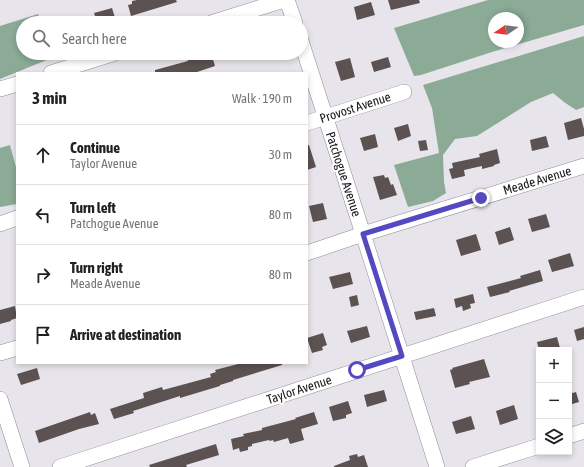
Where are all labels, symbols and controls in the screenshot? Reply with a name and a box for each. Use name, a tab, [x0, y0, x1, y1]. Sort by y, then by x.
north arrow	[488, 12, 524, 48]
search box	[16, 16, 308, 60]
icon: search	[30, 27, 52, 49]
text: Search here	[62, 30, 127, 47]
text: 3 min	[32, 88, 67, 108]
street label: Provost Avenue	[318, 89, 393, 126]
text: Walk · 190 m	[232, 91, 292, 106]
street label: Patchogue Avenue	[323, 130, 364, 219]
text: Continue	[70, 139, 120, 156]
icon: ahead	[32, 144, 54, 166]
text: 30 m	[269, 147, 292, 162]
text: Taylor Avenue	[70, 156, 137, 171]
street label: Meade Avenue	[501, 163, 573, 198]
route end	[472, 189, 490, 207]
text: Turn left	[70, 199, 116, 216]
icon: left	[32, 204, 54, 226]
text: 80 m	[269, 207, 292, 222]
text: Patchogue Avenue	[70, 216, 159, 231]
text: Turn right	[70, 259, 123, 276]
icon: right	[32, 264, 54, 286]
text: 80 m	[269, 267, 292, 282]
text: Meade Avenue	[70, 276, 141, 291]
icon: arrive	[32, 324, 54, 346]
text: Arrive at destination	[70, 326, 181, 343]
map controls	[536, 347, 572, 455]
button: +	[536, 347, 572, 383]
route start	[348, 361, 366, 379]
street label: Taylor Avenue	[265, 372, 334, 407]
button: −	[536, 383, 572, 419]
button: layers	[536, 419, 572, 455]

